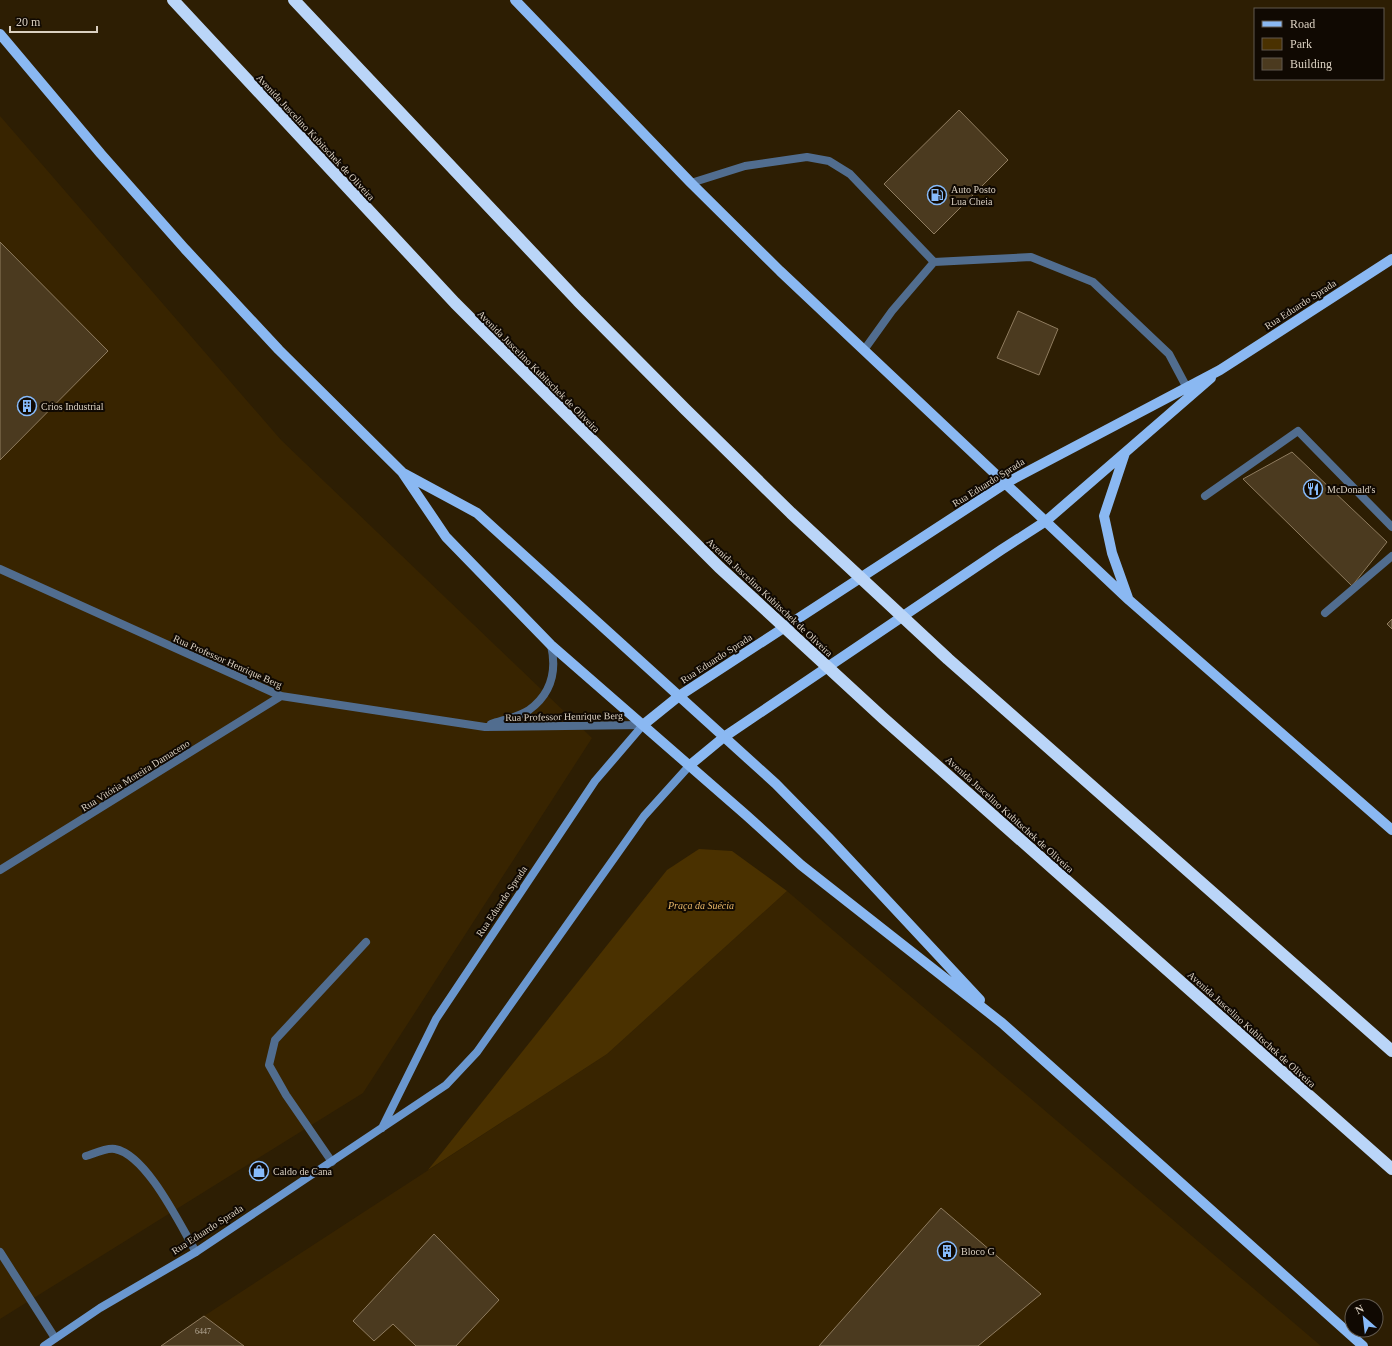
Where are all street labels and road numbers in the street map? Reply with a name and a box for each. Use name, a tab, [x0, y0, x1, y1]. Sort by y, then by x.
street label: Avenida Juscelino Kubitschek de Oliveira	[254, 72, 377, 203]
street label: Rua Eduardo Sprada	[1263, 277, 1338, 332]
street label: Avenida Juscelino Kubitschek de Oliveira	[475, 308, 602, 435]
street label: Rua Eduardo Sprada	[950, 456, 1027, 509]
street label: Avenida Juscelino Kubitschek de Oliveira	[704, 536, 835, 659]
street label: Rua Eduardo Sprada	[679, 631, 754, 686]
street label: Rua Professor Henrique Berg	[172, 632, 284, 690]
street label: Rua Professor Henrique Berg	[505, 710, 623, 723]
street label: Rua Vitória Moreira Damaceno	[79, 737, 192, 814]
street label: Avenida Juscelino Kubitschek de Oliveira	[944, 754, 1076, 875]
street label: Rua Eduardo Sprada	[474, 863, 529, 939]
street label: Avenida Juscelino Kubitschek de Oliveira	[1186, 969, 1318, 1090]
street label: Rua Eduardo Sprada	[170, 1202, 245, 1257]

